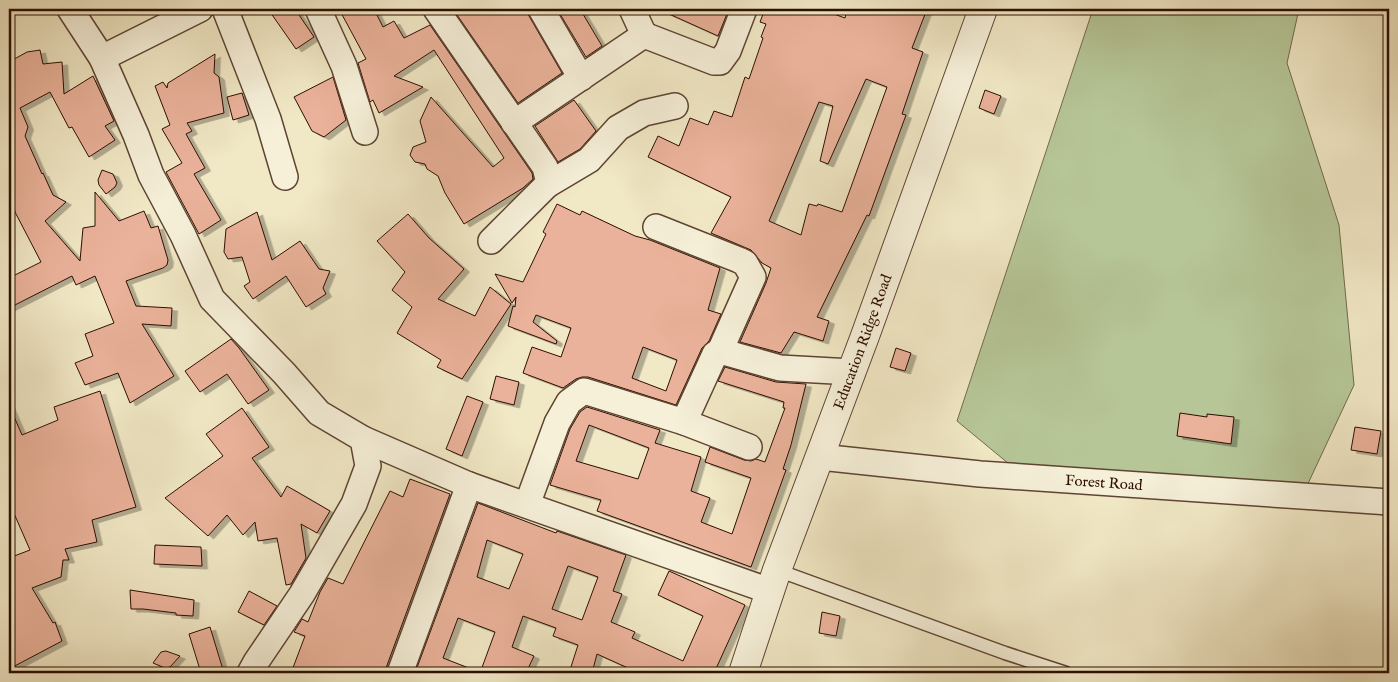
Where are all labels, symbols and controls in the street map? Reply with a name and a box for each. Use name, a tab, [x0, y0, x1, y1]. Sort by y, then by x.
street label: Education Ridge Road	[829, 271, 896, 412]
street label: Forest Road	[1065, 470, 1144, 495]

